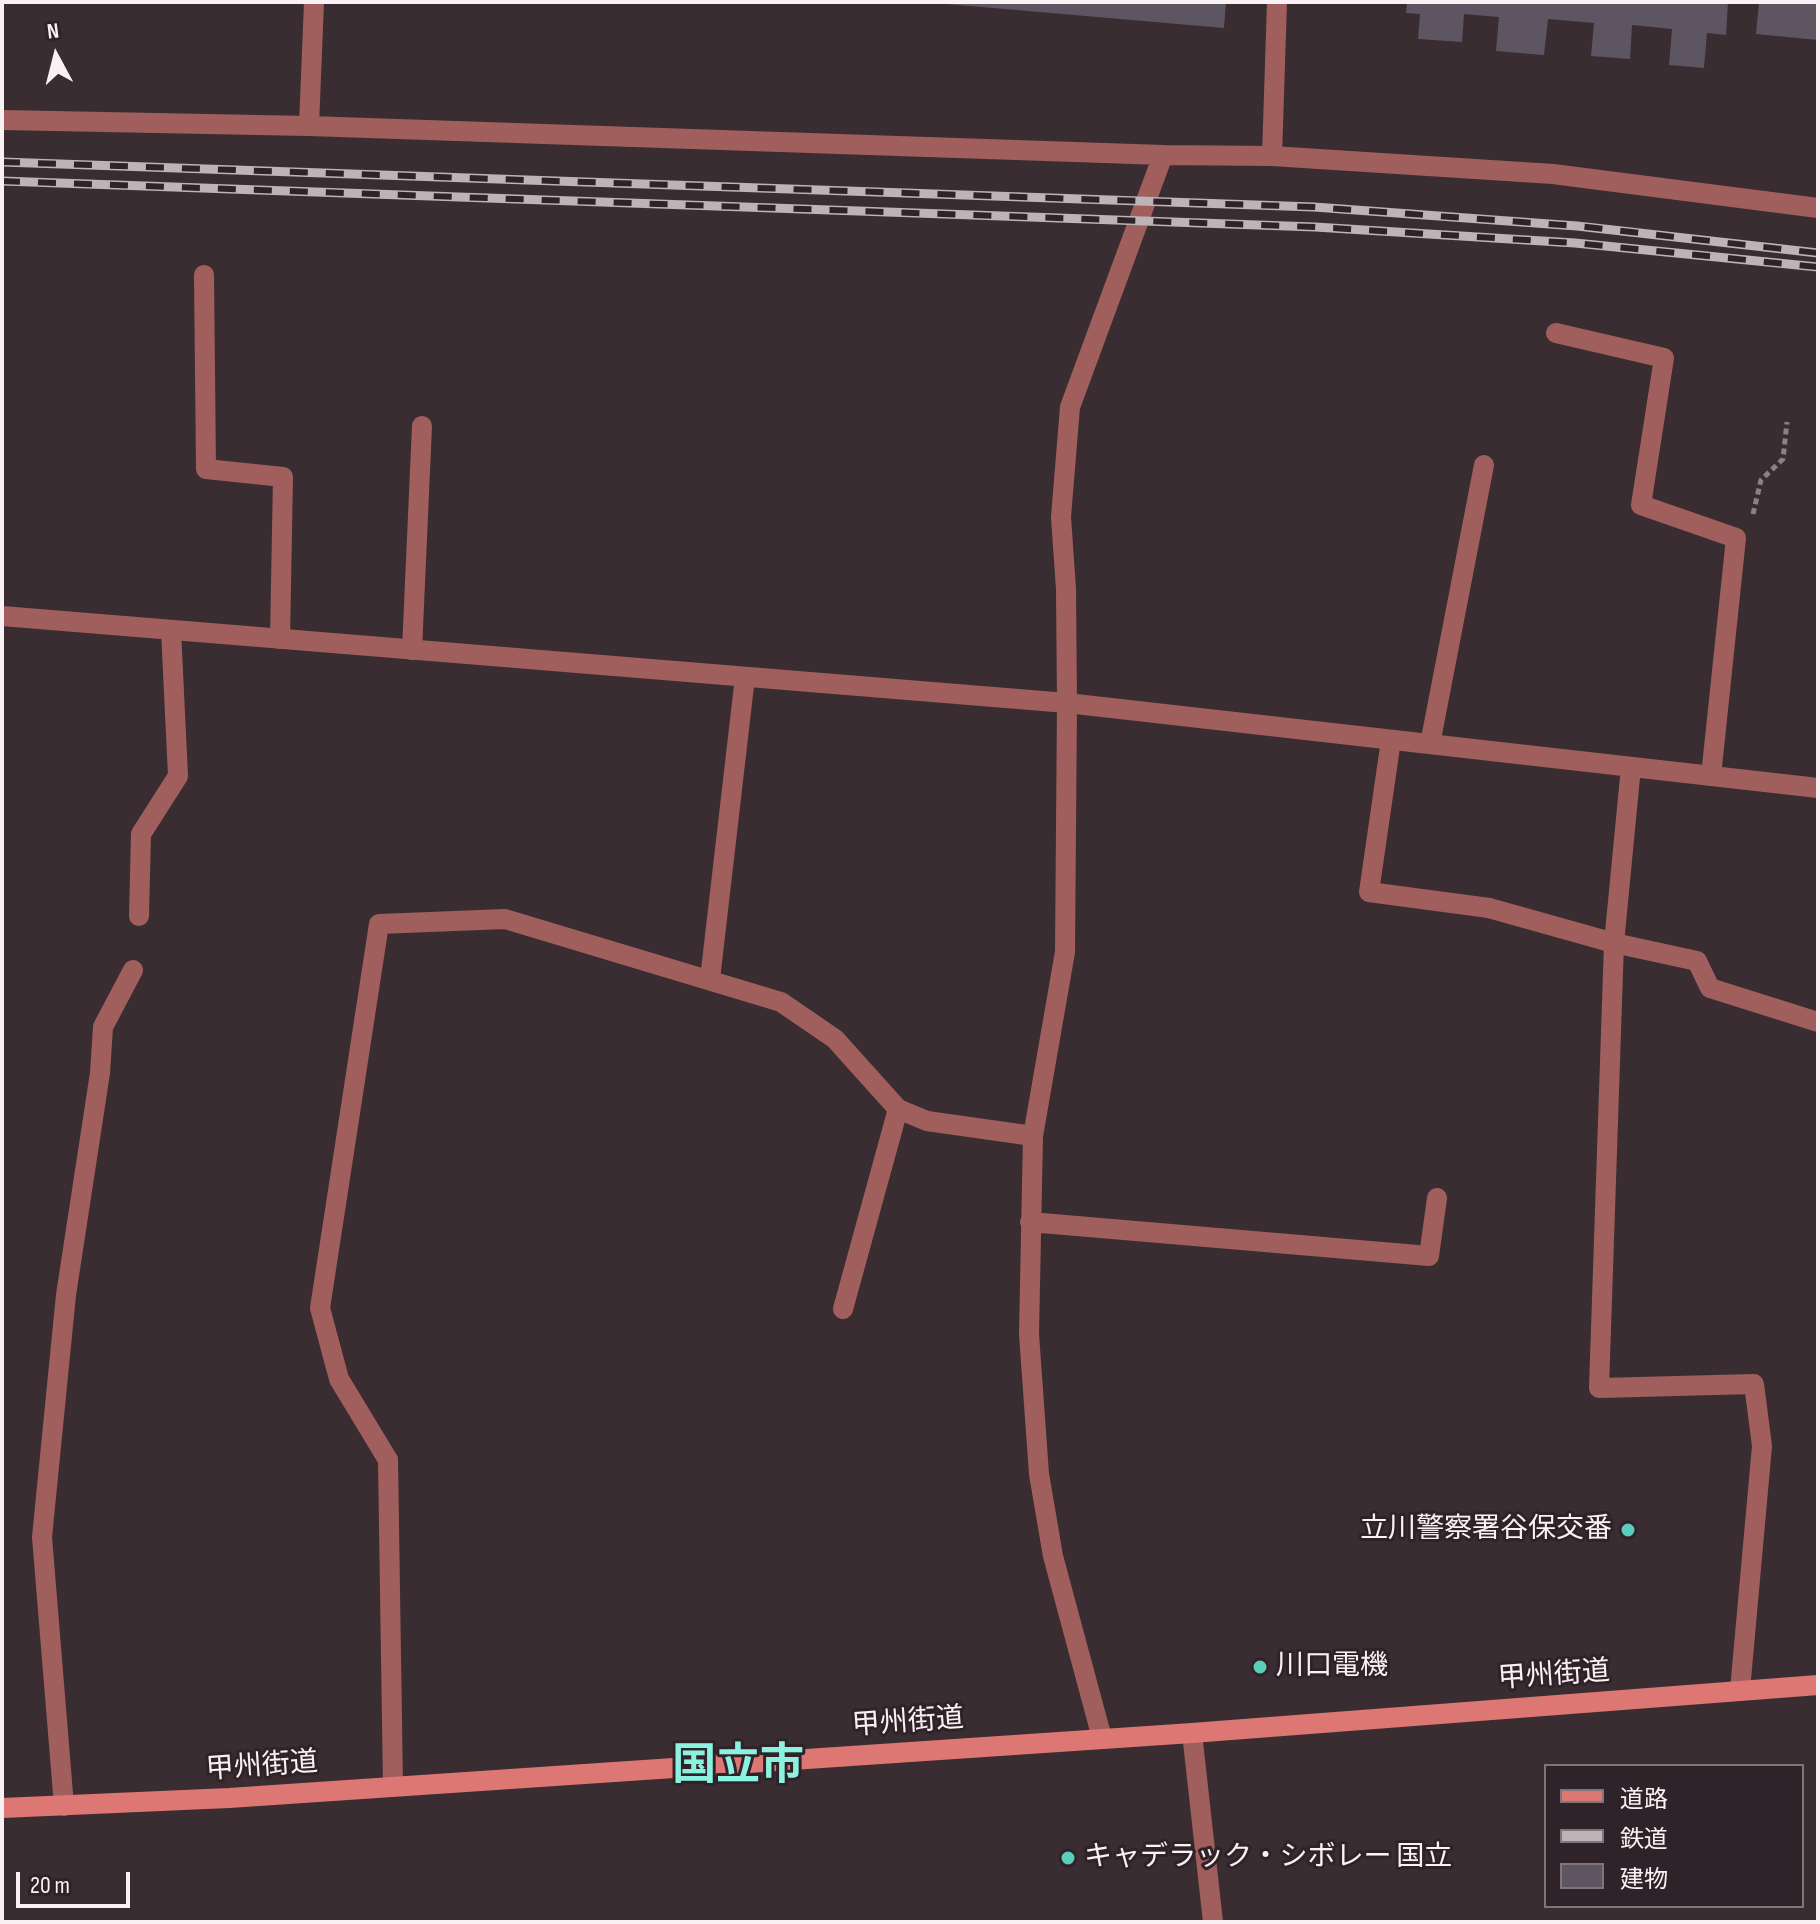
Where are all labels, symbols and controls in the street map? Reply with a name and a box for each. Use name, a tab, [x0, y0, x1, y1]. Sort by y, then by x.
north arrow	[16, 16, 96, 96]
text: N	[46, 18, 60, 46]
place label: 立川警察署谷保交番	[1360, 1513, 1612, 1547]
marker: 立川警察署谷保交番	[1619, 1521, 1637, 1539]
place label: 川口電機	[1276, 1650, 1388, 1684]
street label: 甲州街道	[1497, 1655, 1611, 1697]
marker: 川口電機	[1251, 1658, 1269, 1676]
street label: 甲州街道	[851, 1702, 965, 1744]
district label: 国立市	[672, 1742, 804, 1794]
street label: 甲州街道	[205, 1746, 319, 1788]
legend	[1544, 1764, 1804, 1908]
text: 道路	[1620, 1785, 1668, 1814]
text: 鉄道	[1620, 1825, 1668, 1854]
place label: キャデラック・シボレー 国立	[1084, 1841, 1452, 1875]
marker: キャデラック・シボレー 国立	[1059, 1849, 1077, 1867]
scale bar	[20, 1856, 134, 1906]
text: 建物	[1620, 1865, 1668, 1894]
text: 20 m	[30, 1871, 70, 1900]

